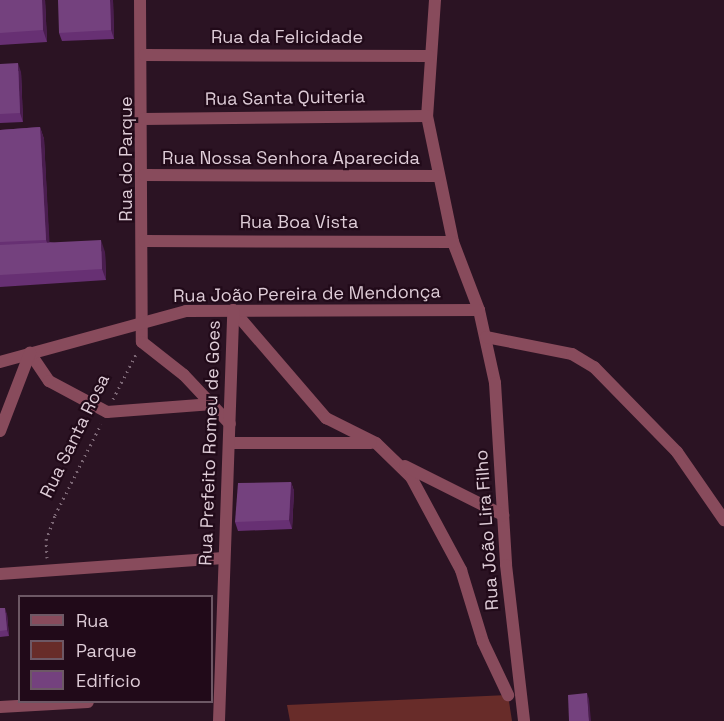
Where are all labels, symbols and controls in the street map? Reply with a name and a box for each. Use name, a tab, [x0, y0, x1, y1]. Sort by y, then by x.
street label: Rua da Felicidade	[211, 26, 363, 48]
street label: Rua Santa Quiteria	[205, 86, 365, 110]
street label: Rua do Parque	[115, 96, 137, 222]
street label: Rua Nossa Senhora Aparecida	[162, 147, 420, 169]
street label: Rua Boa Vista	[240, 211, 358, 233]
street label: Rua João Pereira de Mendonça	[173, 281, 441, 307]
street label: Rua Prefeito Romeu de Goes	[195, 320, 225, 566]
street label: Rua Santa Rosa	[36, 371, 114, 501]
street label: Rua João Lira Filho	[471, 449, 503, 611]
legend	[18, 595, 213, 703]
text: Rua	[76, 609, 109, 632]
text: Parque	[76, 639, 137, 662]
text: Edifício	[76, 669, 141, 692]

